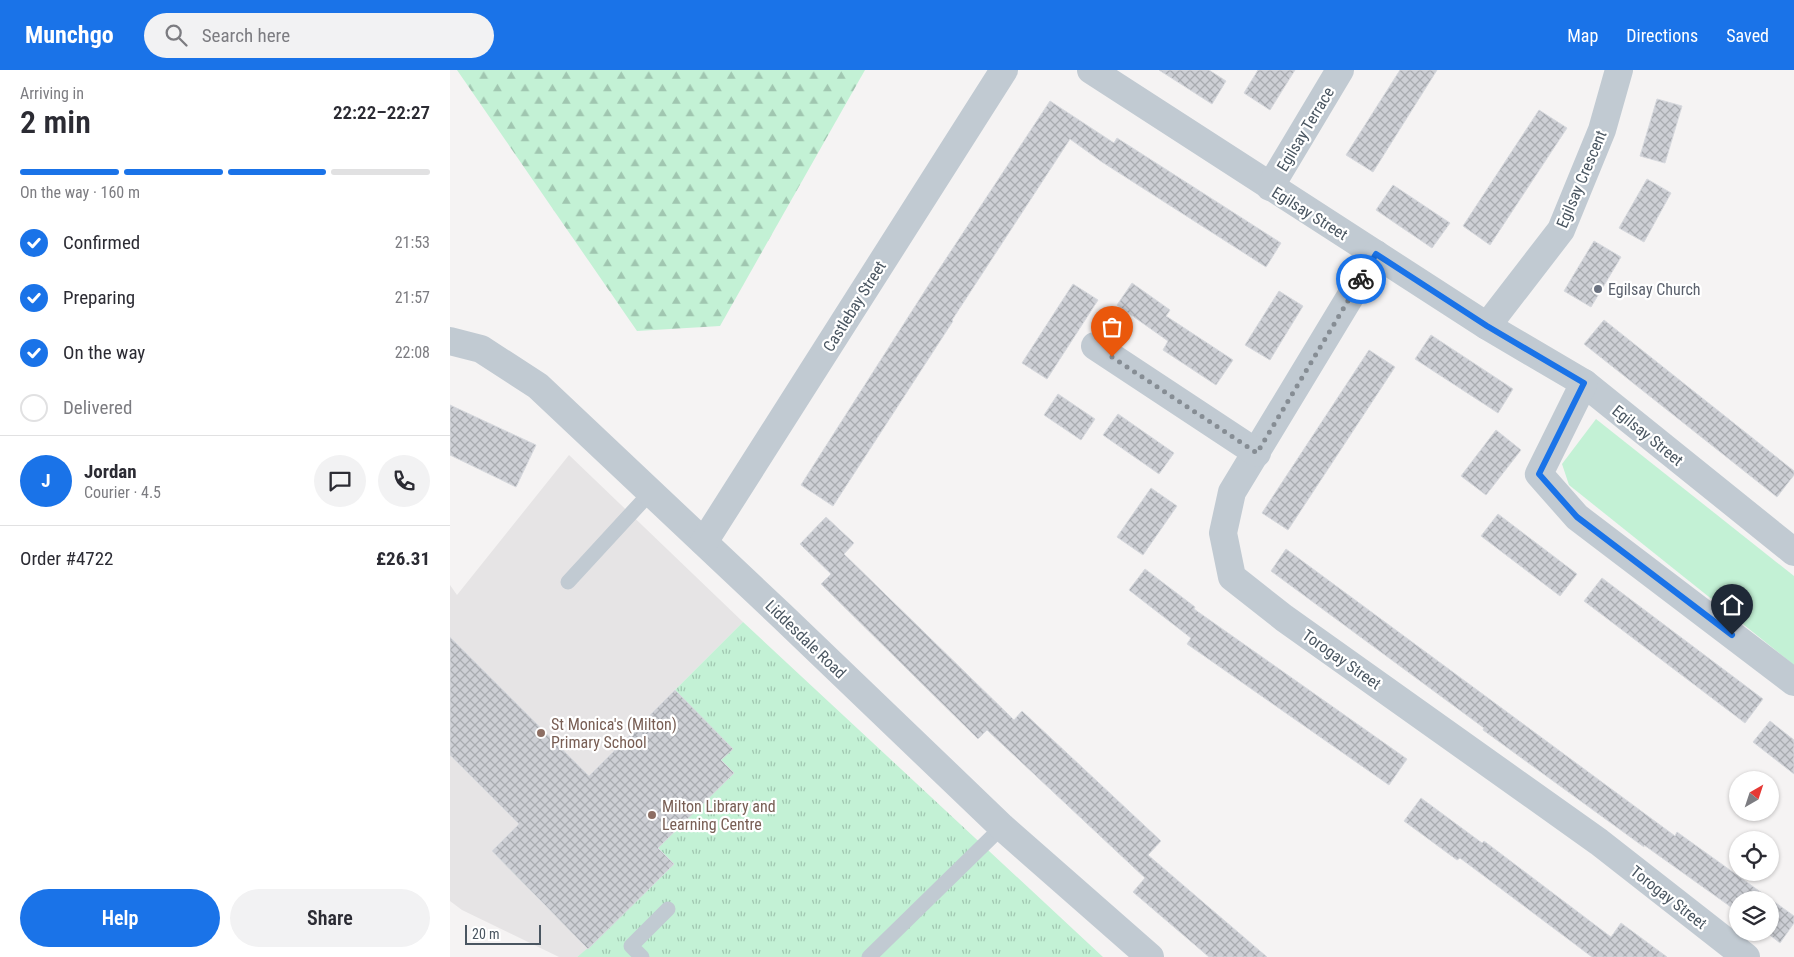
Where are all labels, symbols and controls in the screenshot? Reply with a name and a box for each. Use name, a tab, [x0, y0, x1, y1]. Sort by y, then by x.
search box	[144, 13, 494, 58]
text: Munchgo	[25, 21, 114, 49]
icon: search	[162, 21, 190, 49]
text: Search here	[202, 24, 290, 47]
text: Map	[1567, 25, 1598, 46]
text: Directions	[1626, 25, 1698, 46]
text: Saved	[1726, 25, 1769, 46]
text: Arriving in	[20, 84, 84, 103]
street label: Egilsay Terrace	[1273, 84, 1338, 175]
text: 22:22–22:27	[333, 101, 430, 124]
text: 2 min	[20, 103, 91, 141]
street label: Egilsay Crescent	[1552, 127, 1611, 231]
text: On the way · 160 m	[20, 183, 140, 202]
street label: Egilsay Street	[1268, 183, 1351, 244]
icon: check	[20, 229, 48, 257]
text: Confirmed	[63, 231, 140, 254]
text: 21:53	[395, 233, 430, 252]
courier	[1336, 254, 1386, 304]
street label: Castlebay Street	[819, 257, 890, 355]
icon: bike	[1347, 265, 1375, 293]
place label: Egilsay Church	[1608, 280, 1701, 299]
marker: Egilsay Church	[1592, 283, 1604, 295]
icon: check	[20, 284, 48, 312]
text: Preparing	[63, 286, 135, 309]
text: 21:57	[395, 288, 430, 307]
pin	[1091, 306, 1133, 357]
icon: bag	[1098, 313, 1126, 341]
icon: check	[20, 339, 48, 367]
text: On the way	[63, 341, 145, 364]
text: 22:08	[395, 343, 430, 362]
text: Delivered	[63, 396, 132, 419]
street label: Egilsay Street	[1608, 401, 1687, 470]
button: chat	[314, 455, 366, 507]
button: phone	[378, 455, 430, 507]
text: Jordan	[84, 460, 137, 483]
text: J	[41, 469, 51, 492]
text: Courier · 4.5	[84, 483, 161, 502]
text: Order #4722	[20, 547, 113, 570]
text: £26.31	[376, 547, 430, 570]
pin	[1711, 584, 1753, 635]
icon: home	[1718, 591, 1746, 619]
street label: Liddesdale Road	[761, 596, 850, 683]
street label: Torogay Street	[1299, 625, 1385, 694]
place label: St Monica's (Milton) Primary School	[551, 715, 677, 752]
marker: St Monica's (Milton) Primary School	[535, 727, 547, 739]
north arrow	[1729, 771, 1779, 821]
map controls	[1729, 771, 1779, 941]
place label: Milton Library and Learning Centre	[662, 797, 776, 834]
marker: Milton Library and Learning Centre	[646, 809, 658, 821]
button: locate	[1729, 831, 1779, 881]
street label: Torogay Street	[1627, 862, 1711, 933]
button: Help	[20, 889, 220, 947]
button: Share	[230, 889, 430, 947]
button: layers	[1729, 891, 1779, 941]
scale bar	[465, 922, 541, 945]
text: 20 m	[472, 926, 500, 942]

